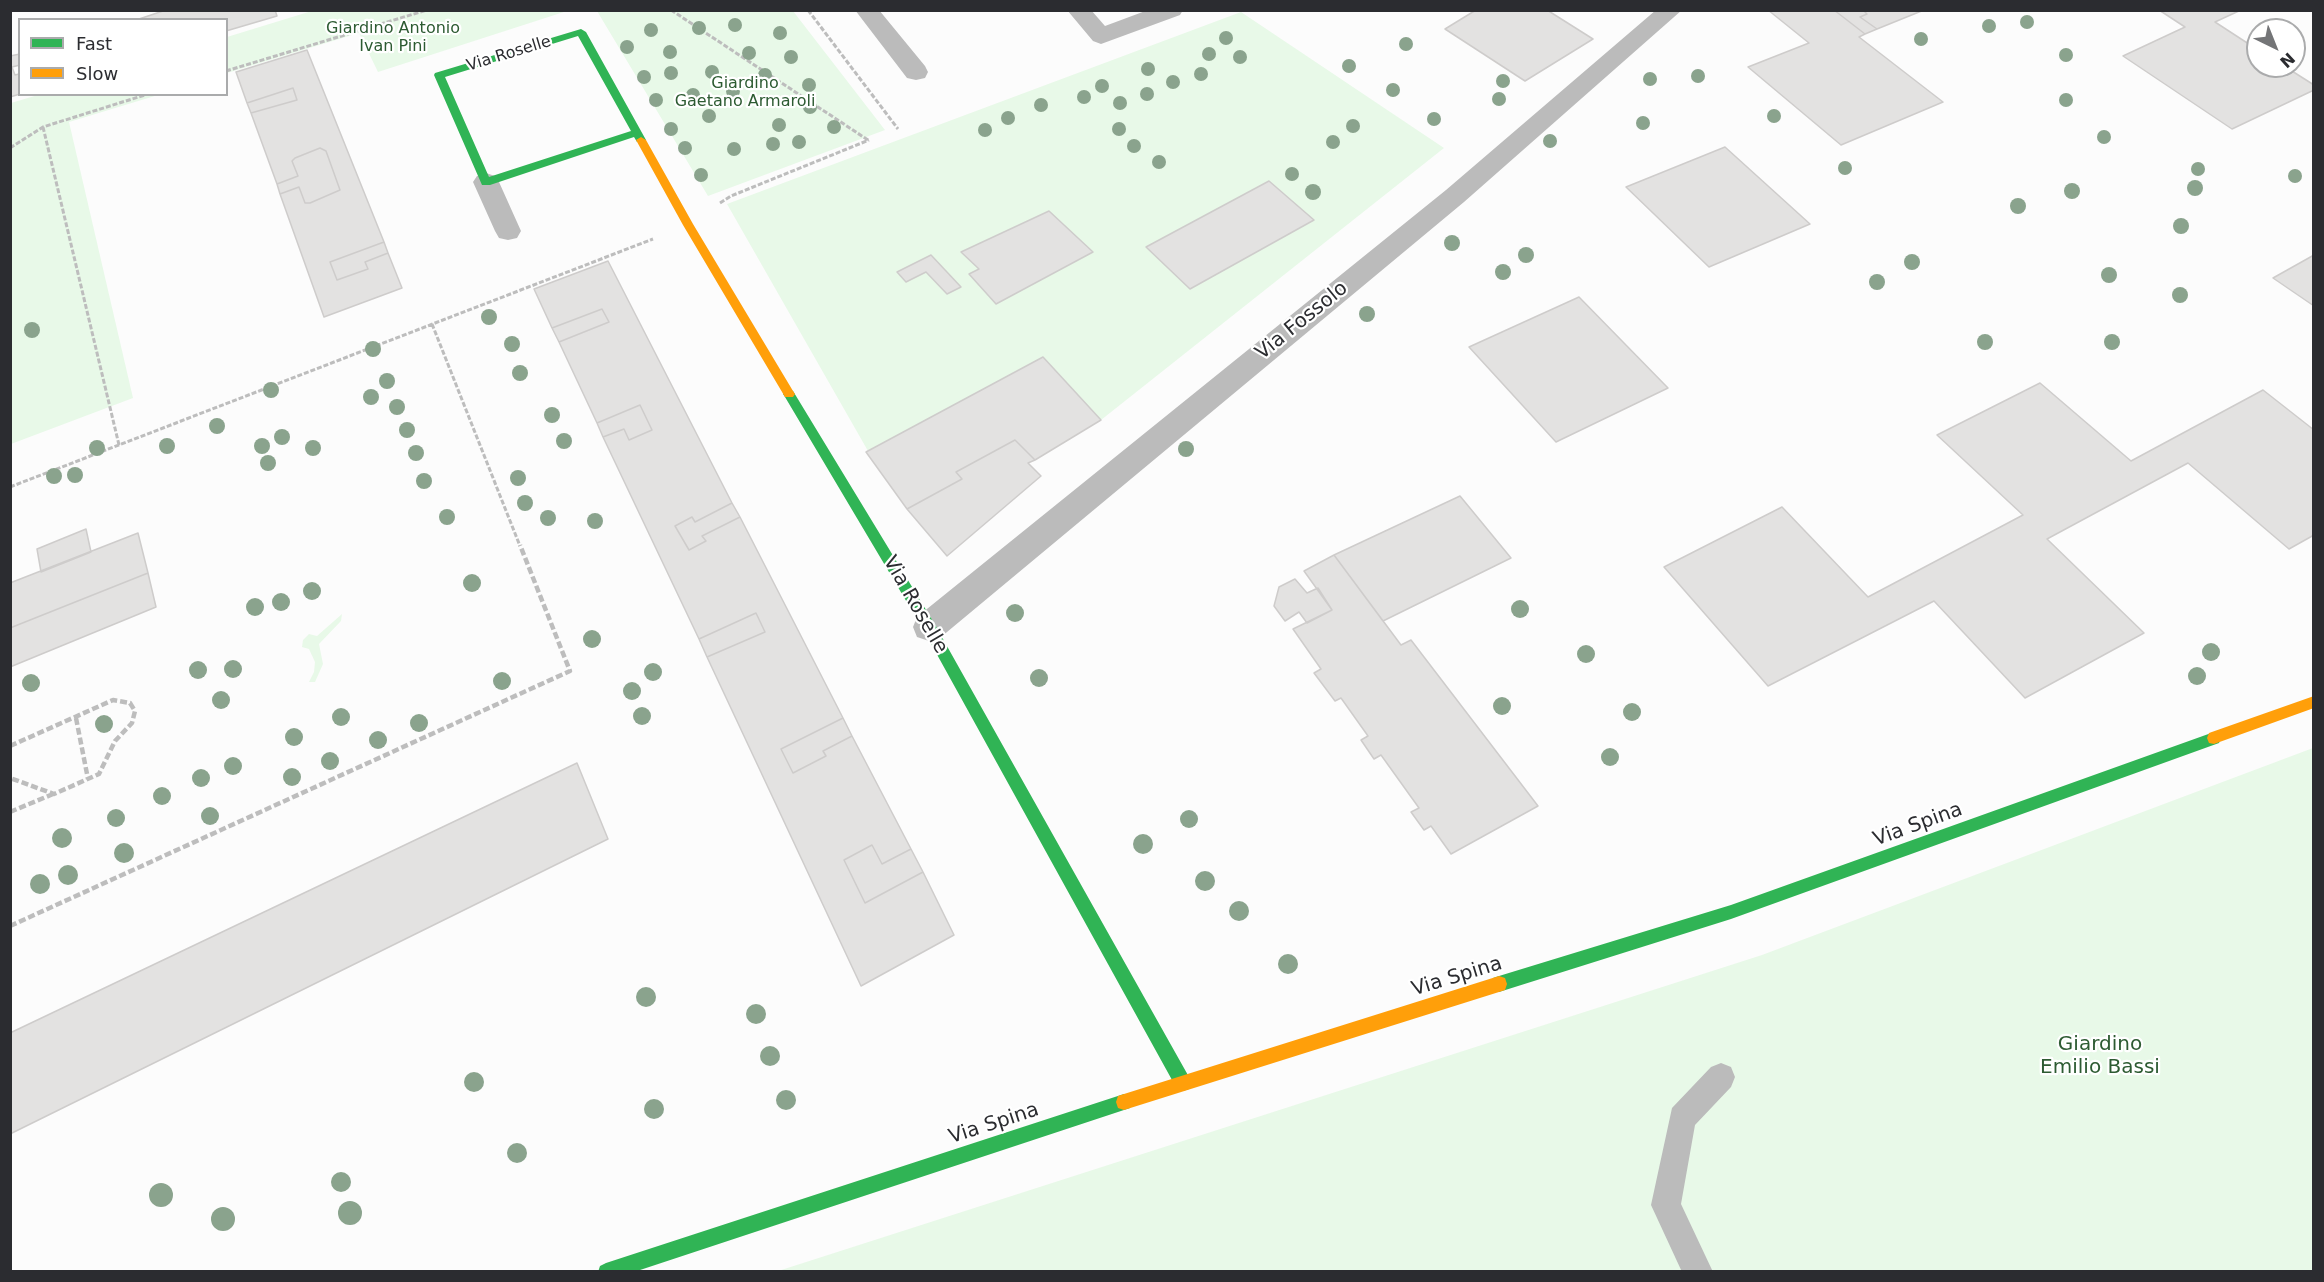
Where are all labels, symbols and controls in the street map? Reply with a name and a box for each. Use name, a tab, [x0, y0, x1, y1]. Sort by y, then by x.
legend	[18, 18, 228, 96]
north arrow	[2246, 18, 2306, 78]
park label: Giardino Antonio Ivan Pini	[326, 19, 460, 57]
street label: Via Roselle	[465, 32, 553, 76]
text: Fast	[76, 33, 112, 54]
text: N	[2276, 49, 2299, 72]
text: Slow	[76, 63, 118, 84]
park label: Giardino Gaetano Armaroli	[675, 74, 815, 112]
street label: Via Fossolo	[1251, 277, 1353, 365]
street label: Via Roselle	[877, 552, 953, 658]
street label: Via Spina	[1870, 798, 1966, 852]
street label: Via Spina	[1409, 952, 1505, 1002]
park label: Giardino Emilio Bassi	[2040, 1033, 2160, 1080]
street label: Via Spina	[946, 1098, 1042, 1150]

